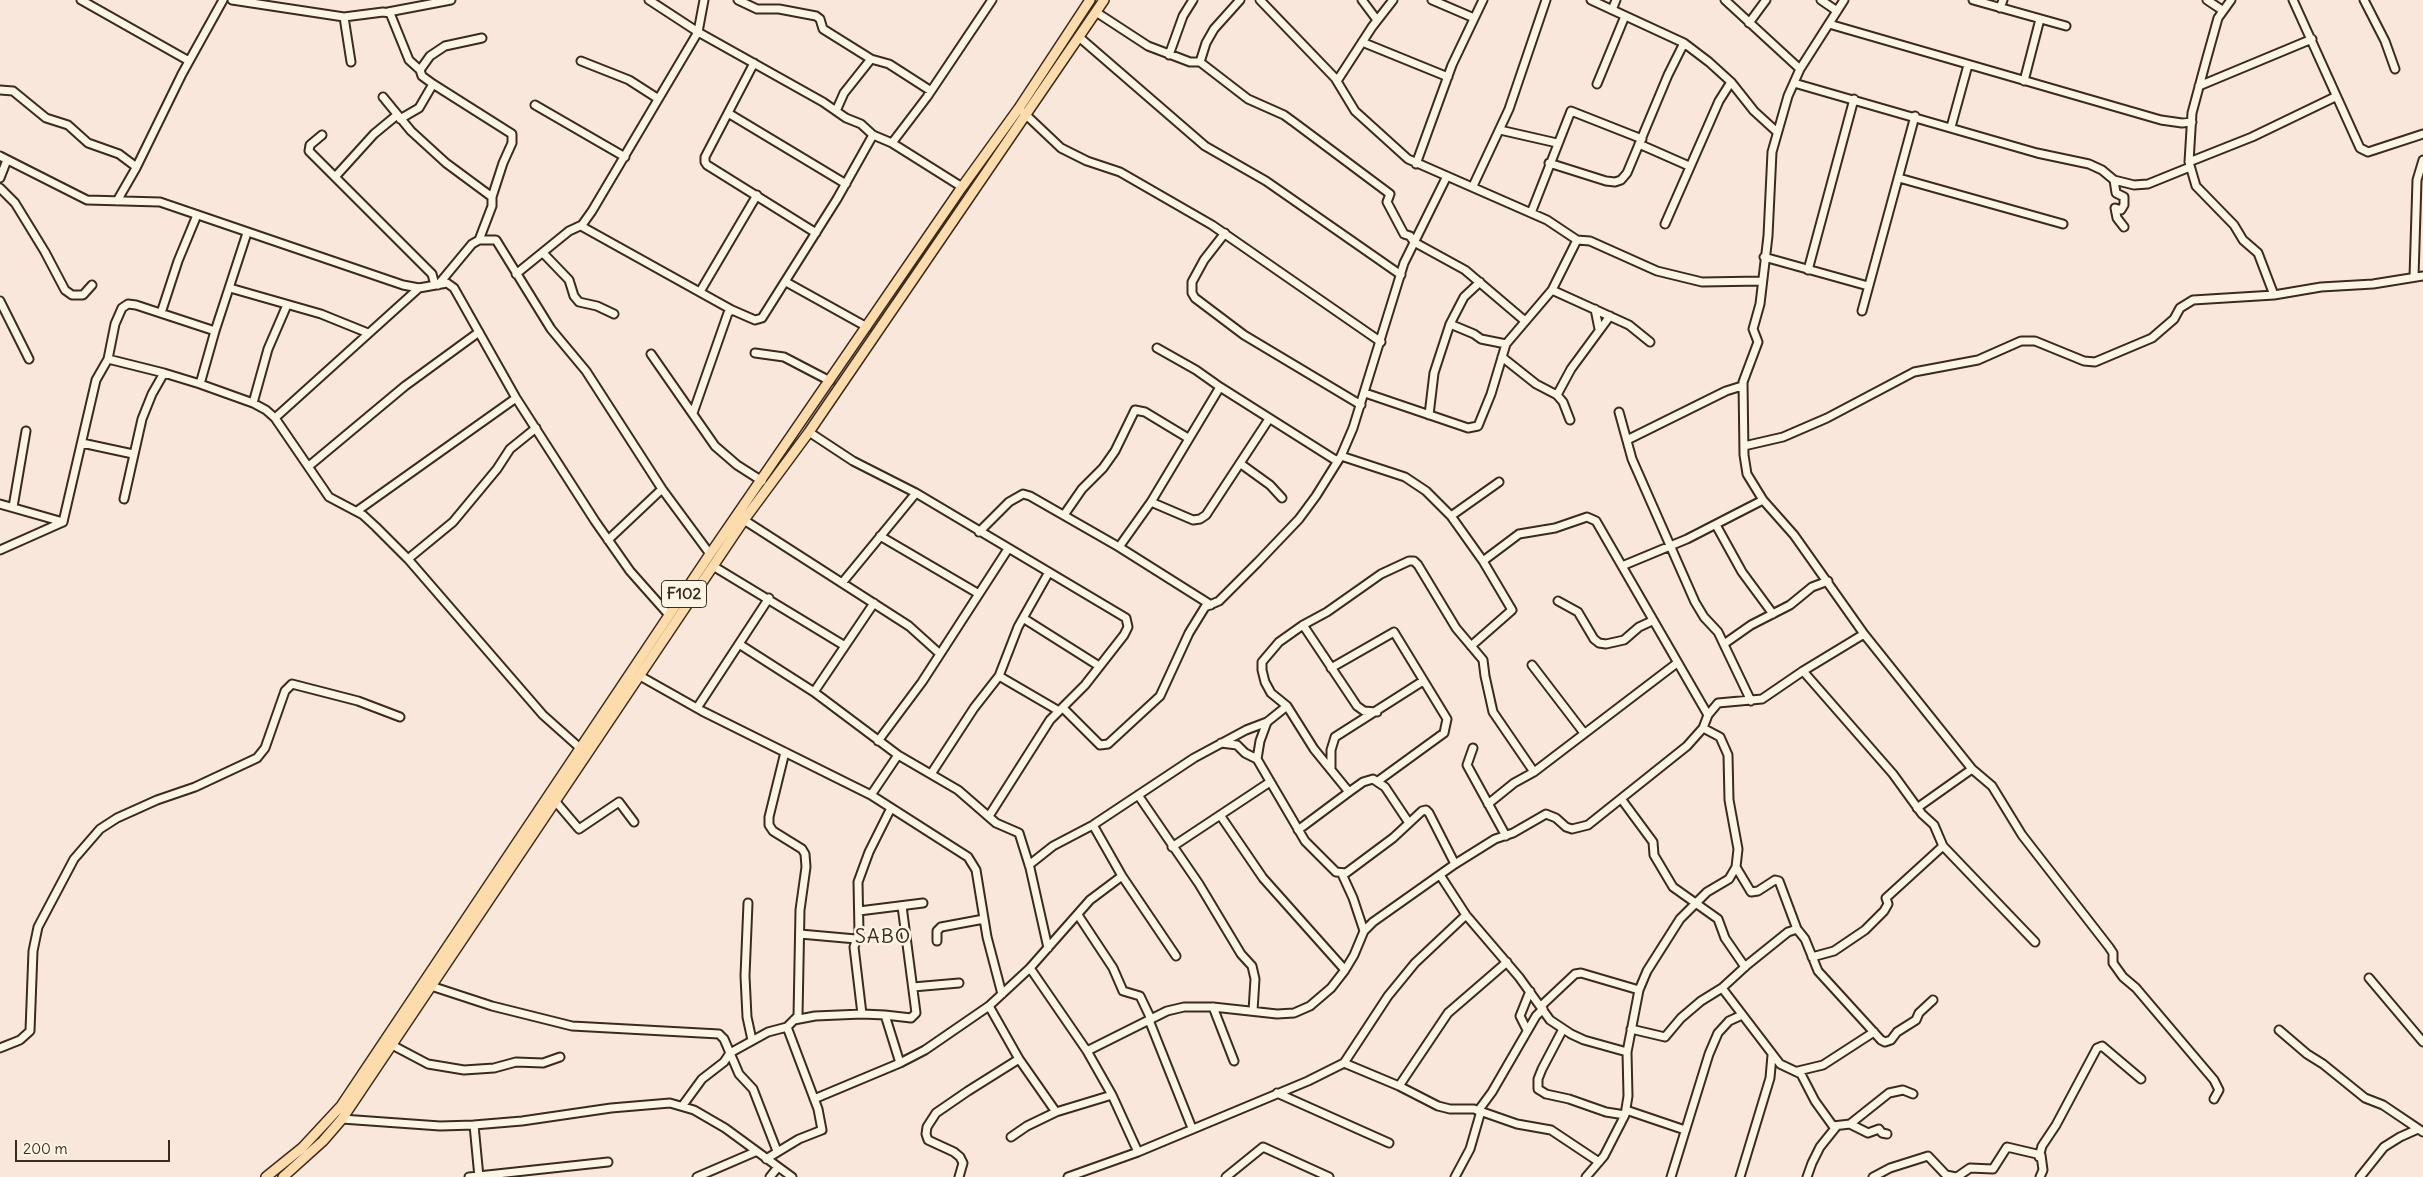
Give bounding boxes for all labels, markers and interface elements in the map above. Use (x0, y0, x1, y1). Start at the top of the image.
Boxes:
road number: F102 (662, 580, 706, 608)
district label: SABO (854, 925, 912, 949)
scale bar (18, 1130, 172, 1162)
text: 200 m (23, 1139, 68, 1158)

